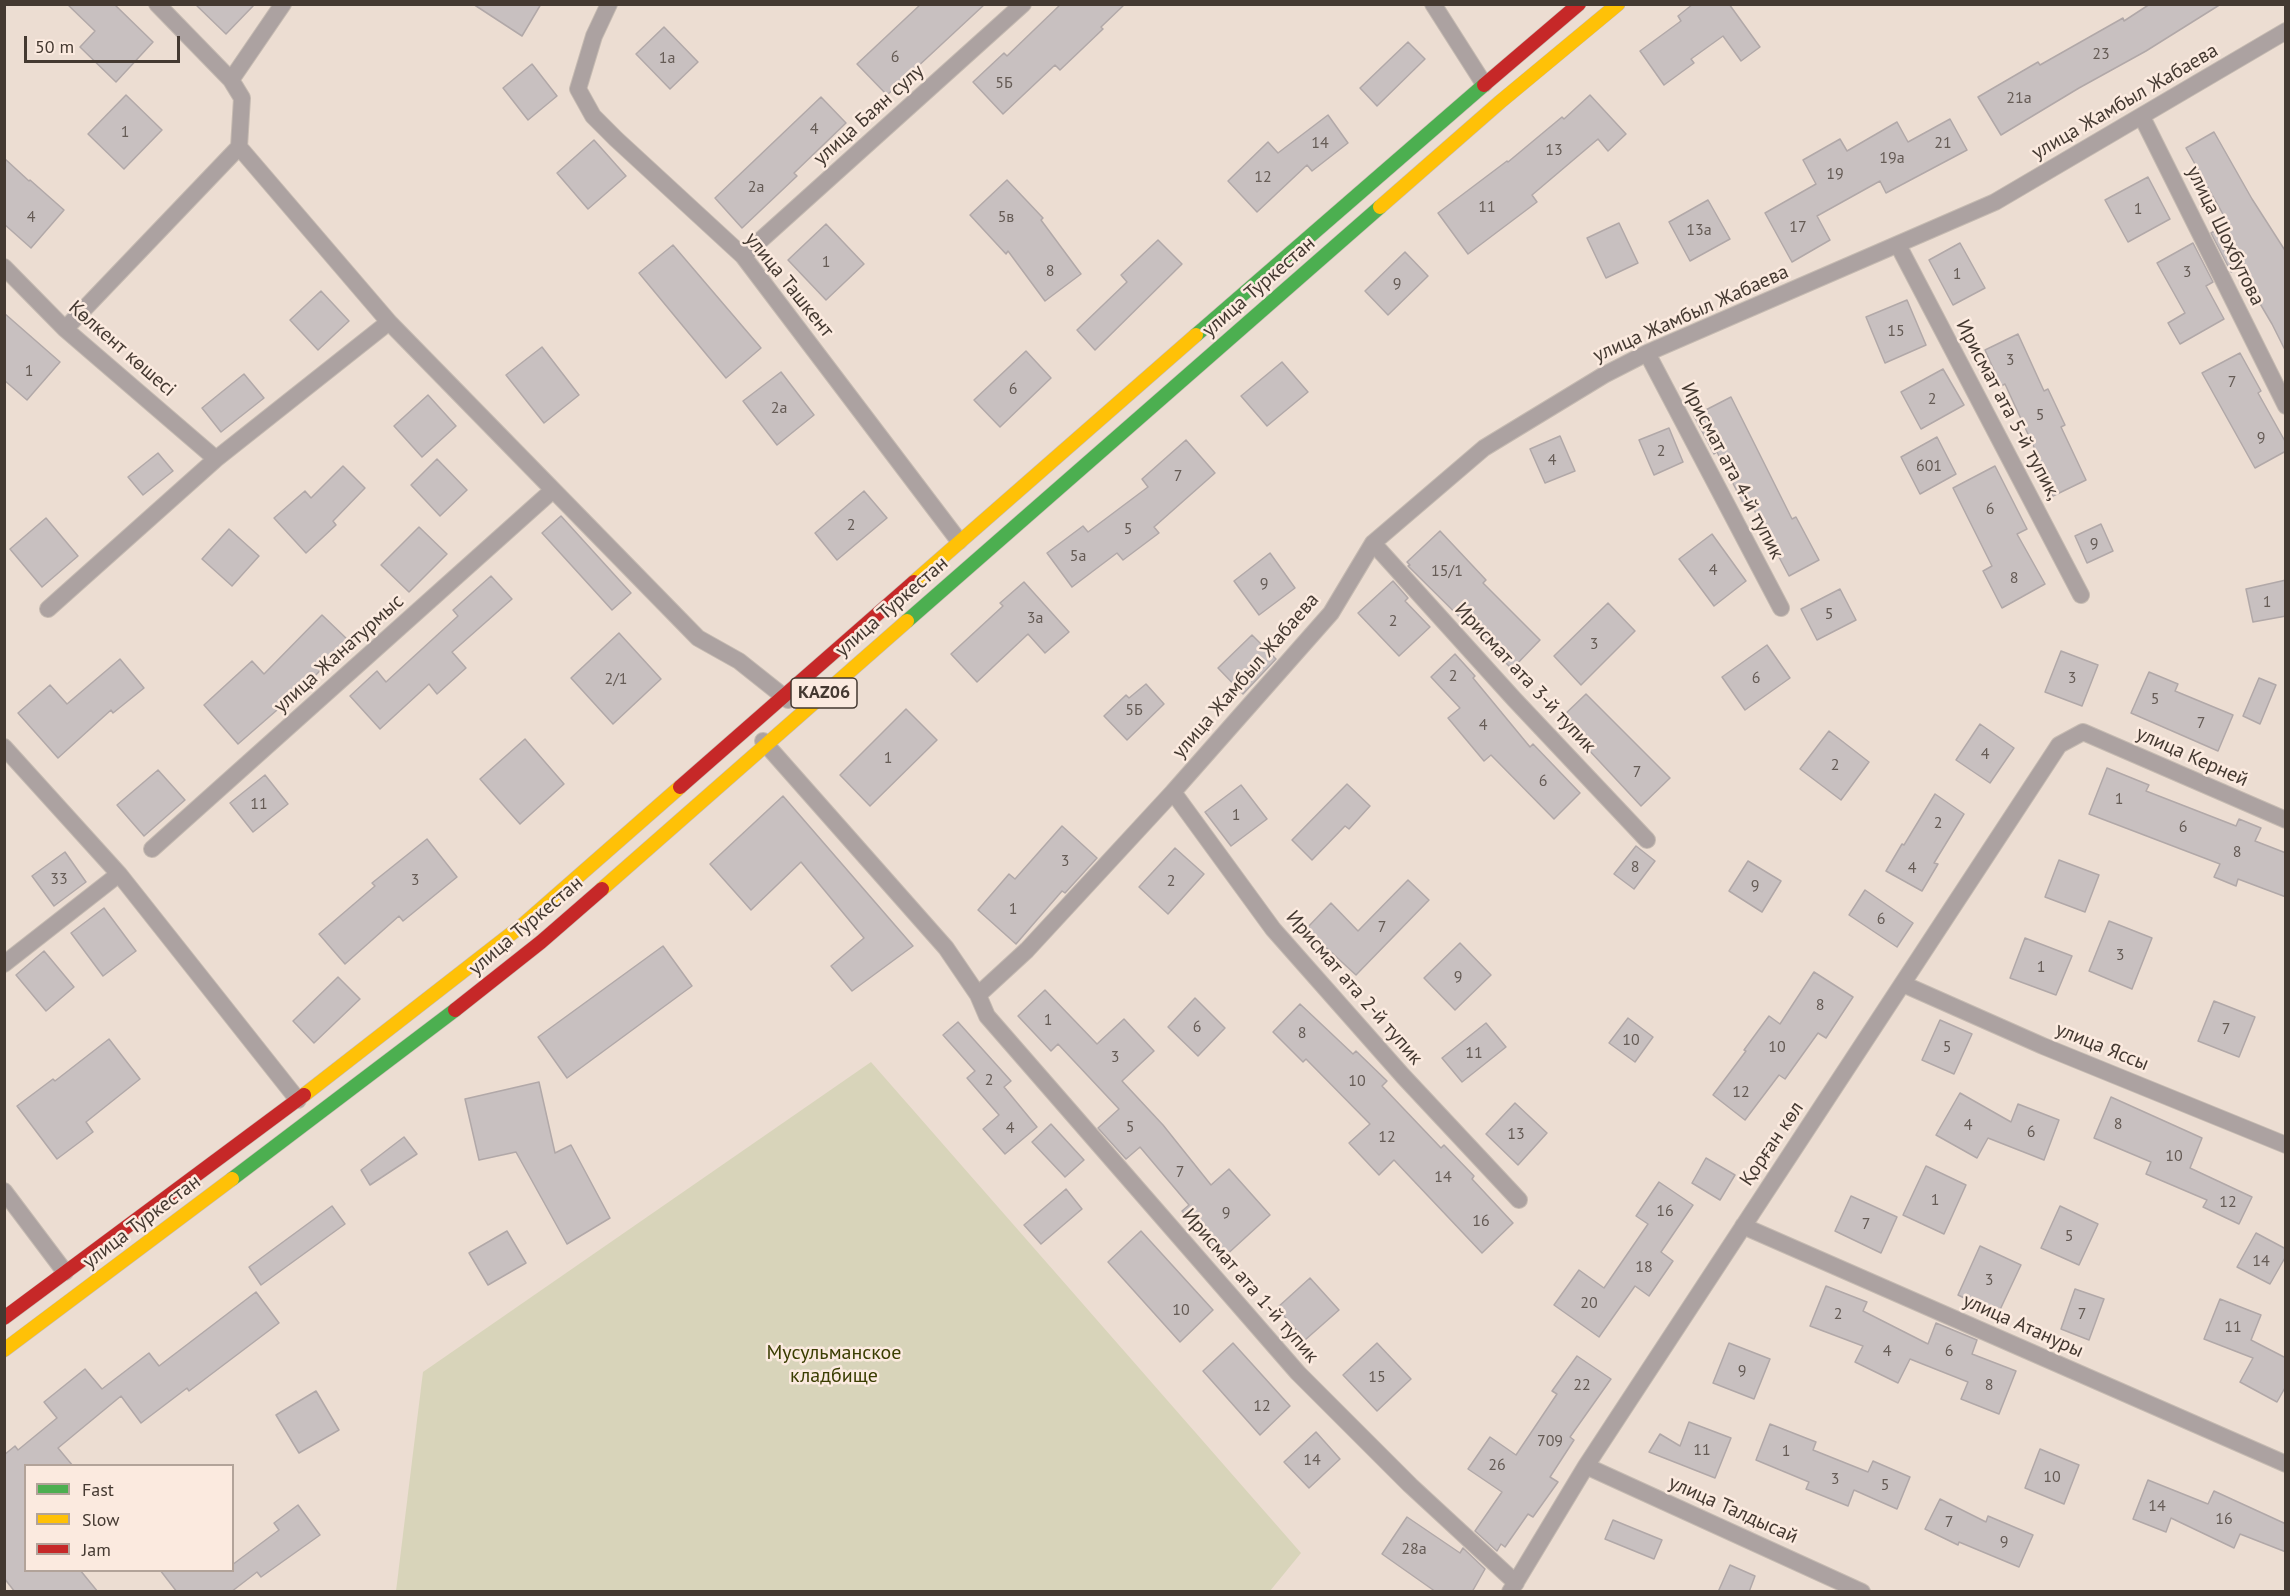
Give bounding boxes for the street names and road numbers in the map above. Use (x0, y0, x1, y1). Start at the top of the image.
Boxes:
street label: улица Жамбыл Жабаева (2028, 39, 2222, 165)
street label: улица Баян сулу (809, 59, 929, 171)
street label: улица Шохбутова (2181, 162, 2269, 310)
street label: улица Ташкент (739, 228, 839, 342)
street label: улица Туркестан (1198, 232, 1320, 342)
street label: улица Жамбыл Жабаева (1590, 260, 1792, 368)
street label: Көлкент көшесі (63, 296, 181, 402)
street label: Ирисмат ата 5-й тупик, (1950, 316, 2066, 504)
street label: Ирисмат ата 4-й тупик (1675, 379, 1789, 563)
street label: улица Туркестан (831, 552, 953, 662)
street label: улица Жамбыл Жабаева (1168, 588, 1324, 764)
street label: улица Жанатурмыс (269, 589, 409, 719)
street label: Ирисмат ата 3-й тупик (1449, 598, 1601, 758)
road number: KАZ06 (791, 678, 857, 708)
street label: улица Керней (2132, 722, 2252, 792)
street label: улица Туркестан (464, 871, 588, 981)
street label: Ирисмат ата 2-й тупик (1280, 906, 1428, 1070)
street label: улица Яссы (2052, 1017, 2152, 1077)
street label: Қорған көл (1735, 1097, 1809, 1191)
street label: улица Туркестан (78, 1170, 206, 1274)
street label: Ирисмат ата 1-й тупик (1176, 1204, 1324, 1368)
street label: улица Атануры (1959, 1289, 2087, 1363)
street label: улица Талдысай (1665, 1471, 1801, 1549)

